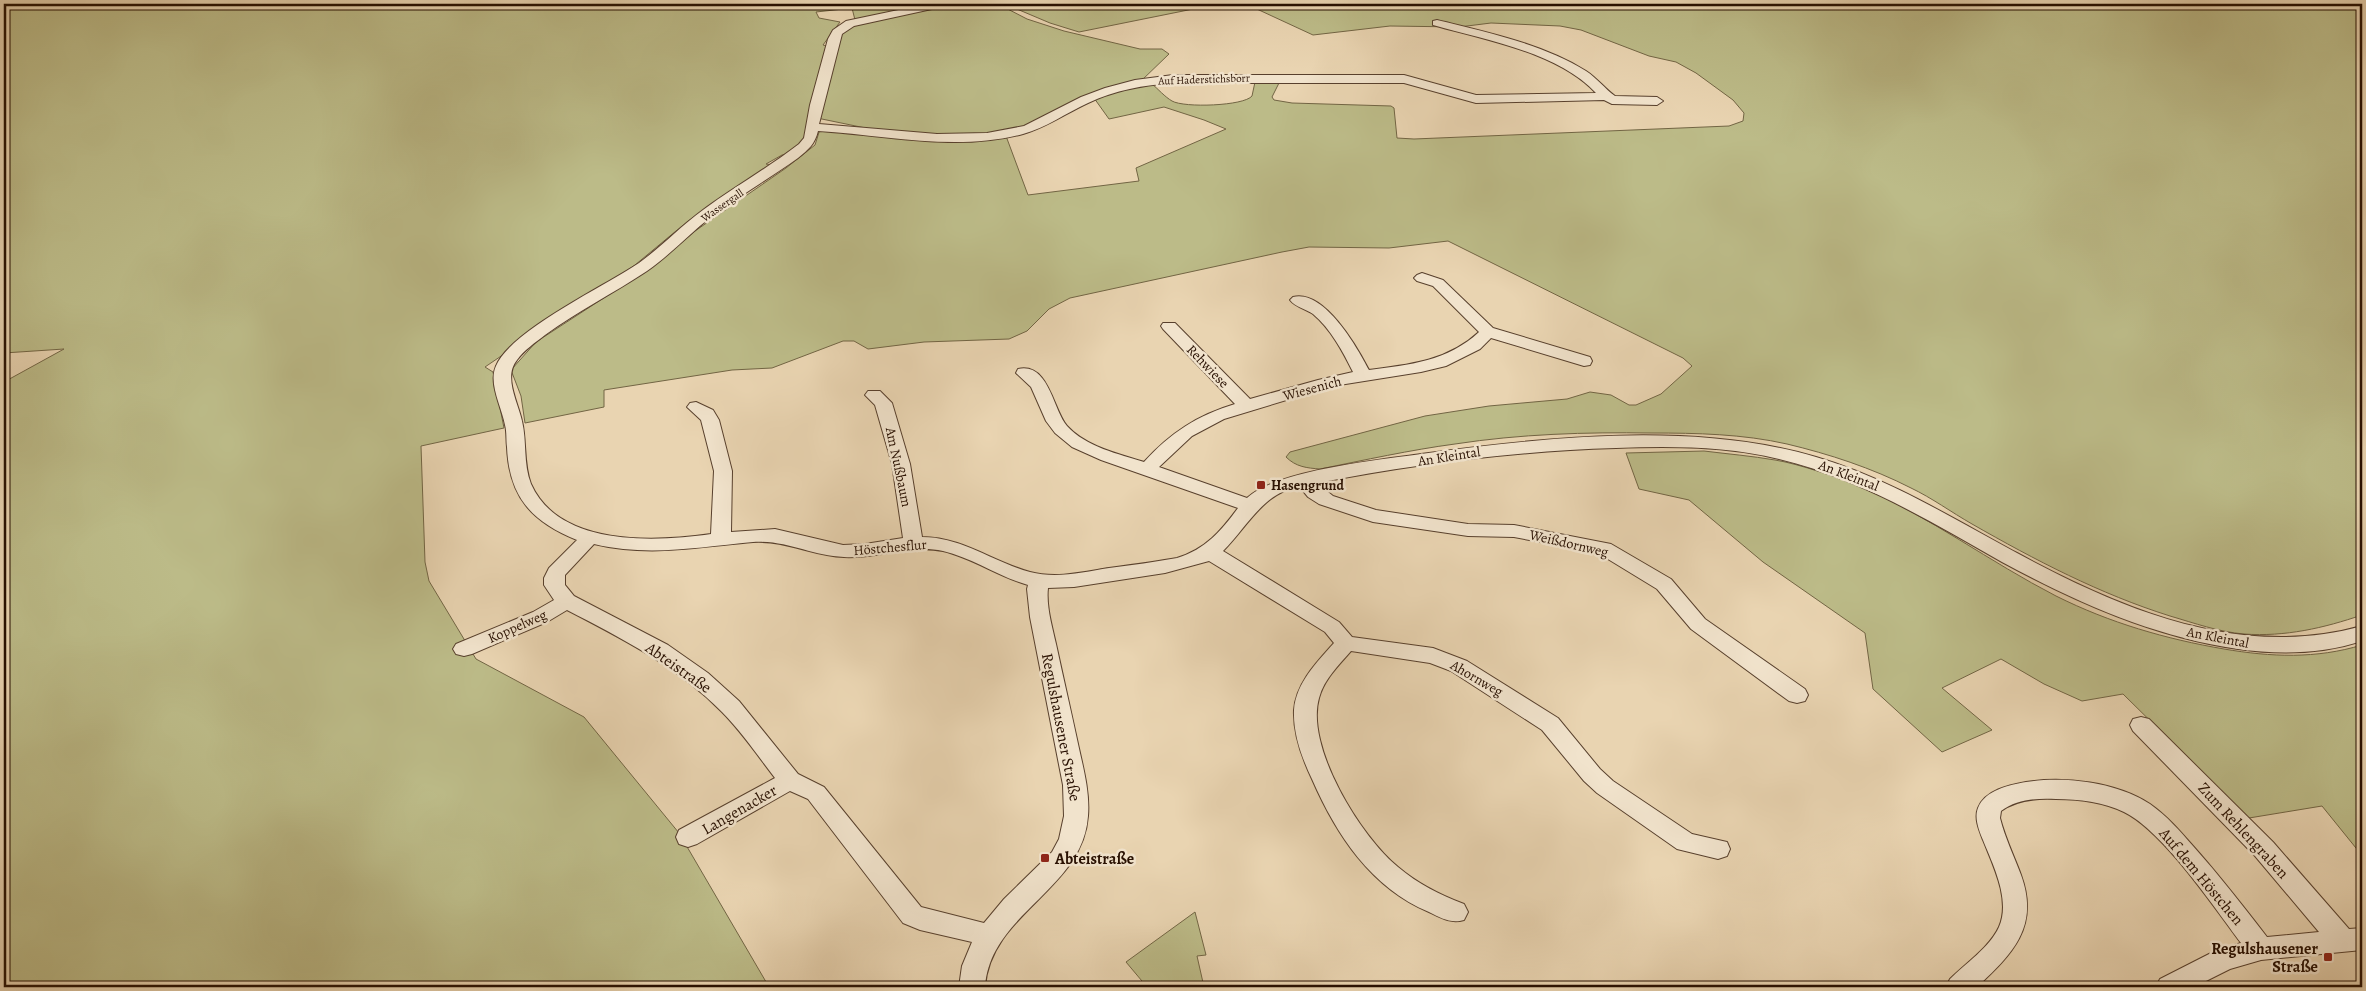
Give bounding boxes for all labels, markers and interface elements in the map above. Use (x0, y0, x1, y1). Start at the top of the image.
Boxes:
street label: Auf Haderstichsborr (1157, 70, 1250, 89)
street label: Wassergall (697, 185, 747, 226)
street label: Rehwiese (1182, 340, 1233, 392)
street label: Wiesenich (1280, 371, 1344, 406)
street label: Am Nußbaum (881, 424, 916, 509)
street label: An Kleintal (1415, 442, 1482, 471)
street label: An Kleintal (1815, 455, 1882, 496)
place label: Hasengrund (1271, 476, 1344, 495)
marker: Hasengrund (1255, 479, 1267, 491)
street label: Weißdornweg (1527, 525, 1610, 562)
street label: Höstchesflur (852, 535, 928, 560)
street label: Koppelweg (485, 605, 550, 648)
street label: An Kleintal (2184, 622, 2251, 653)
street label: Abteistraße (640, 636, 716, 699)
street label: Regulshausener Straße (1036, 651, 1086, 803)
street label: Ahornweg (1446, 655, 1507, 701)
street label: Zum Rehlengraben (2193, 778, 2294, 884)
street label: Langenacker (698, 779, 781, 840)
street label: Auf dem Höstchen (2153, 822, 2249, 930)
place label: Abteistraße (1054, 848, 1134, 870)
marker: Abteistraße (1039, 852, 1051, 864)
place label: Regulshausener Straße (2211, 938, 2318, 978)
marker: Regulshausener Straße (2322, 951, 2334, 963)

